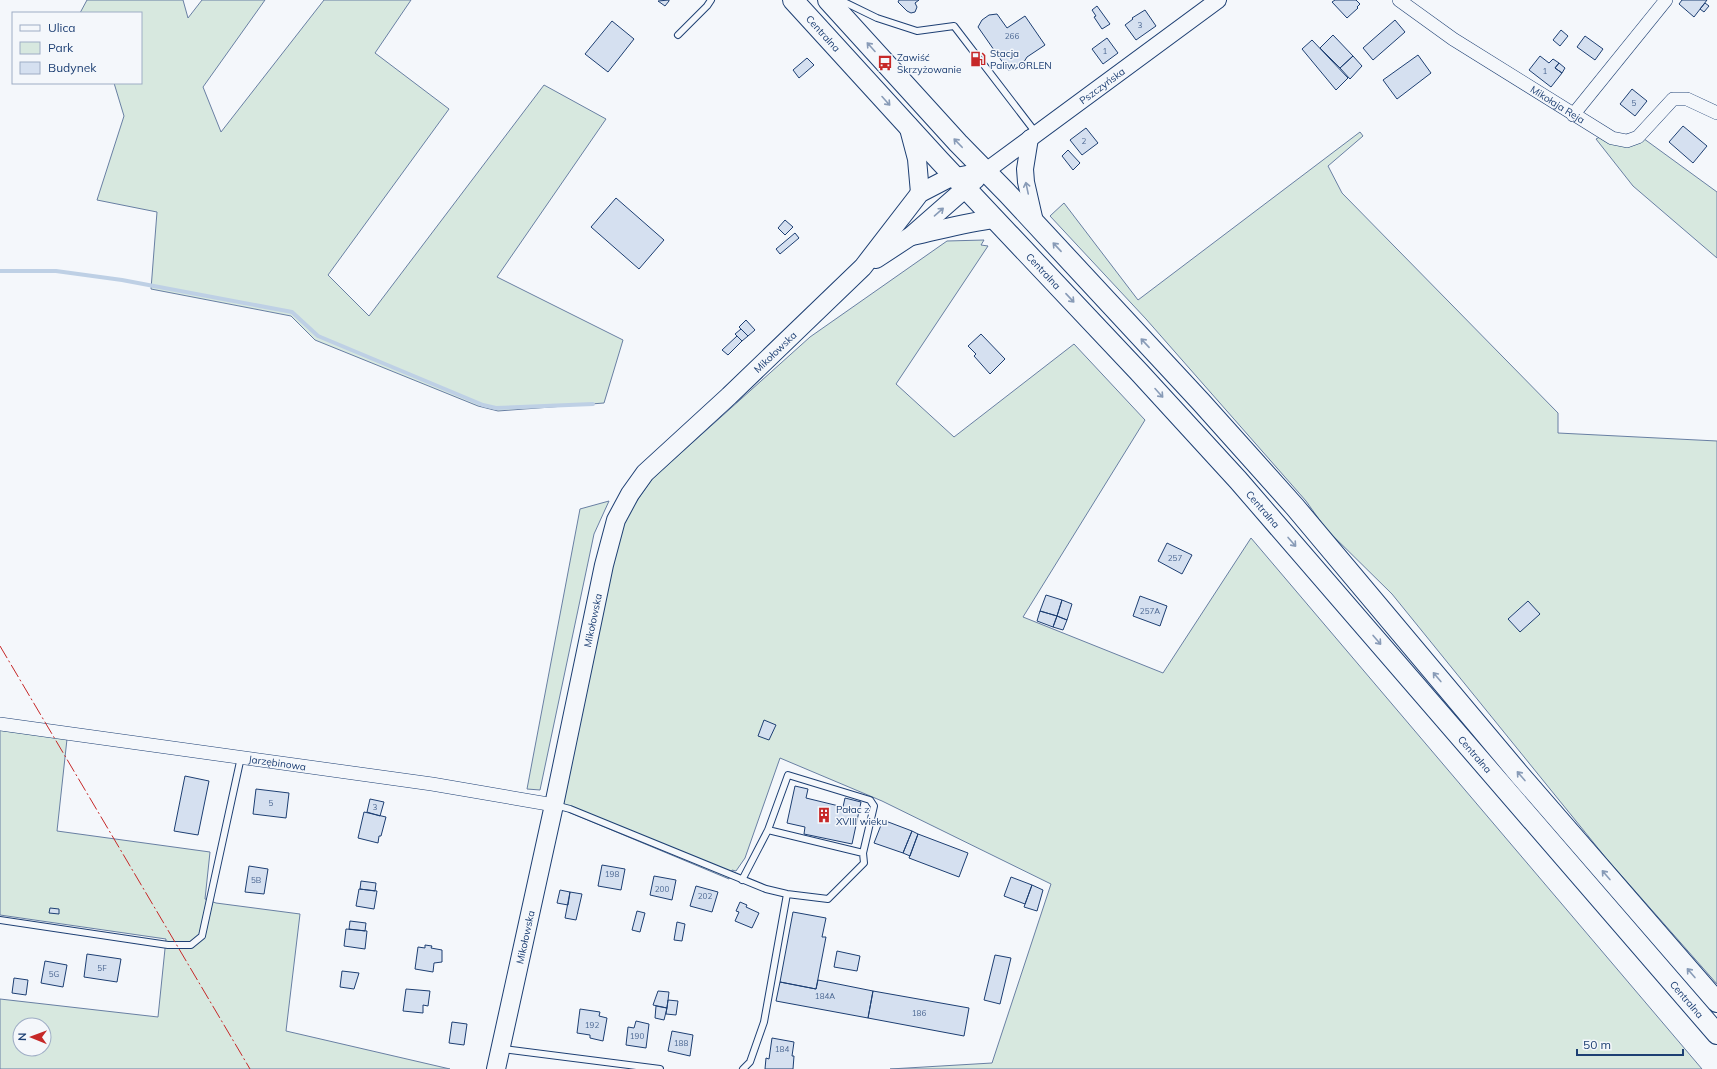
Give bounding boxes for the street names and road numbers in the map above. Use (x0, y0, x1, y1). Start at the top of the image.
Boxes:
street label: Centralna (803, 13, 843, 55)
street label: Pszczyńska (1077, 65, 1128, 107)
street label: Mikołaja Reja (1528, 83, 1587, 126)
street label: Centralna (1023, 250, 1063, 292)
street label: Mikołowska (751, 329, 799, 376)
street label: Centralna (1243, 488, 1282, 531)
street label: Mikołowska (581, 592, 605, 648)
street label: Centralna (1455, 733, 1494, 776)
street label: Jarzębinowa (248, 753, 307, 773)
street label: Mikołowska (513, 909, 538, 965)
street label: Centralna (1667, 978, 1706, 1021)

